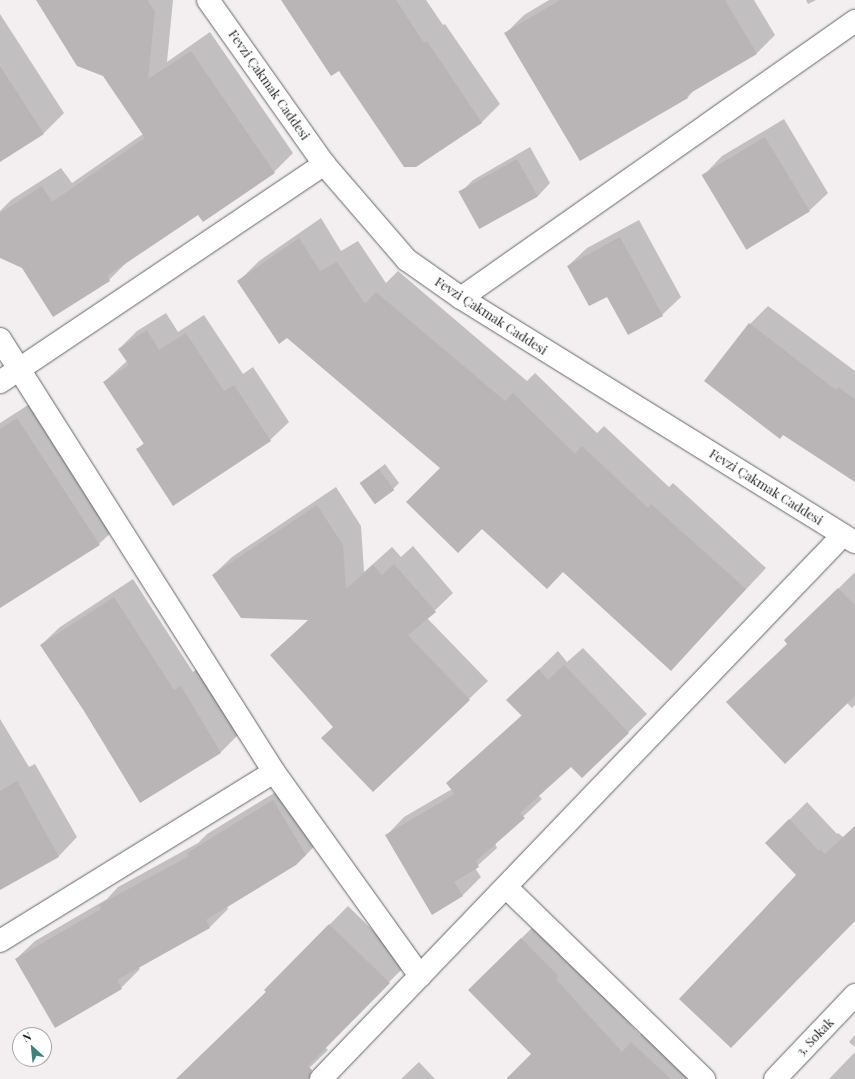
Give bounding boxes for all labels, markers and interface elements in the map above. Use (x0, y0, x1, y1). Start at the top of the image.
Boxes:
street label: Fevzi Çakmak Caddesi (225, 27, 313, 143)
street label: Fevzi Çakmak Caddesi (432, 274, 550, 358)
street label: Fevzi Çakmak Caddesi (706, 446, 826, 528)
street label: 3. Sokak (793, 1015, 837, 1059)
north arrow (12, 1027, 52, 1067)
text: N (20, 1028, 34, 1045)

